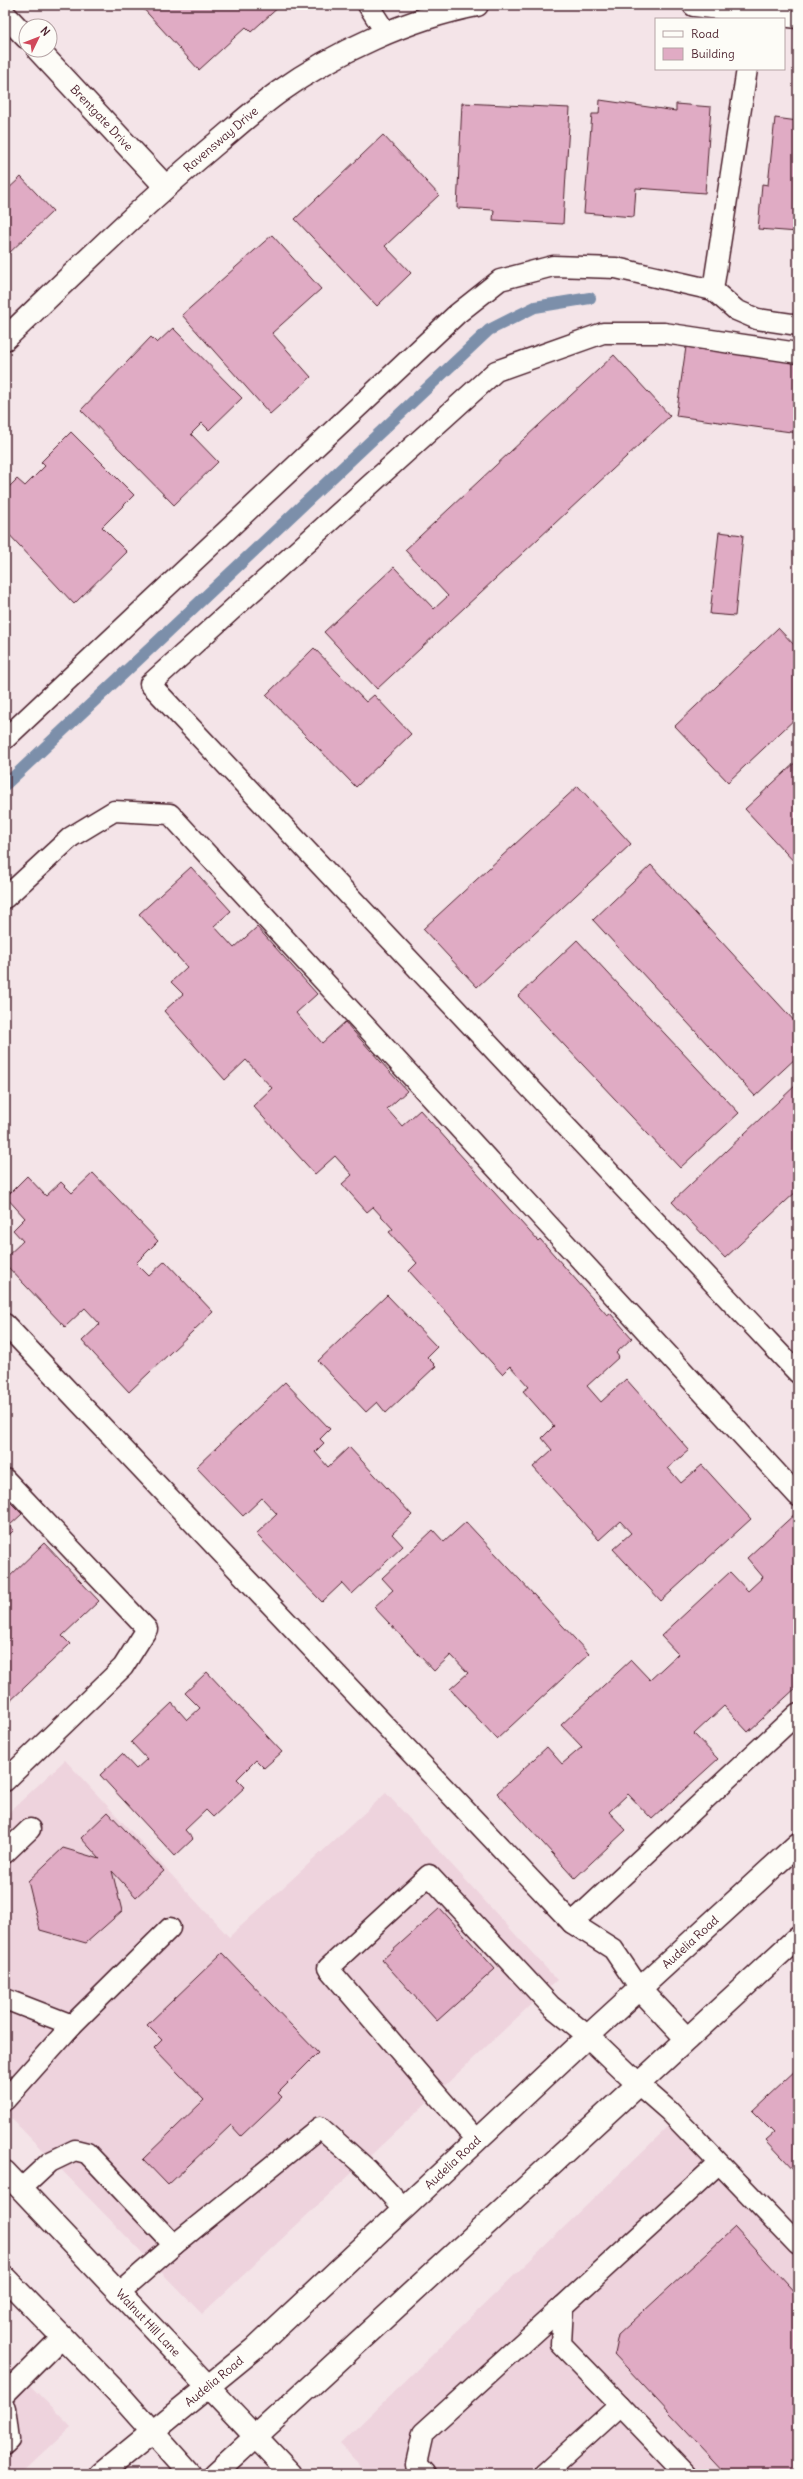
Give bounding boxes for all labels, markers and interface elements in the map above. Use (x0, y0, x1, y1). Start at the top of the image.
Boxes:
north arrow (18, 18, 58, 58)
legend (655, 18, 785, 70)
text: N (38, 24, 53, 39)
text: Road (691, 26, 719, 41)
text: Building (691, 46, 735, 61)
street label: Brentgate Drive (67, 81, 136, 154)
street label: Ravensway Drive (180, 103, 261, 175)
street label: Audelia Road (659, 1912, 721, 1972)
street label: Audelia Road (421, 2132, 484, 2192)
street label: Walnut Hill Lane (113, 2286, 184, 2360)
street label: Audelia Road (181, 2353, 246, 2410)

